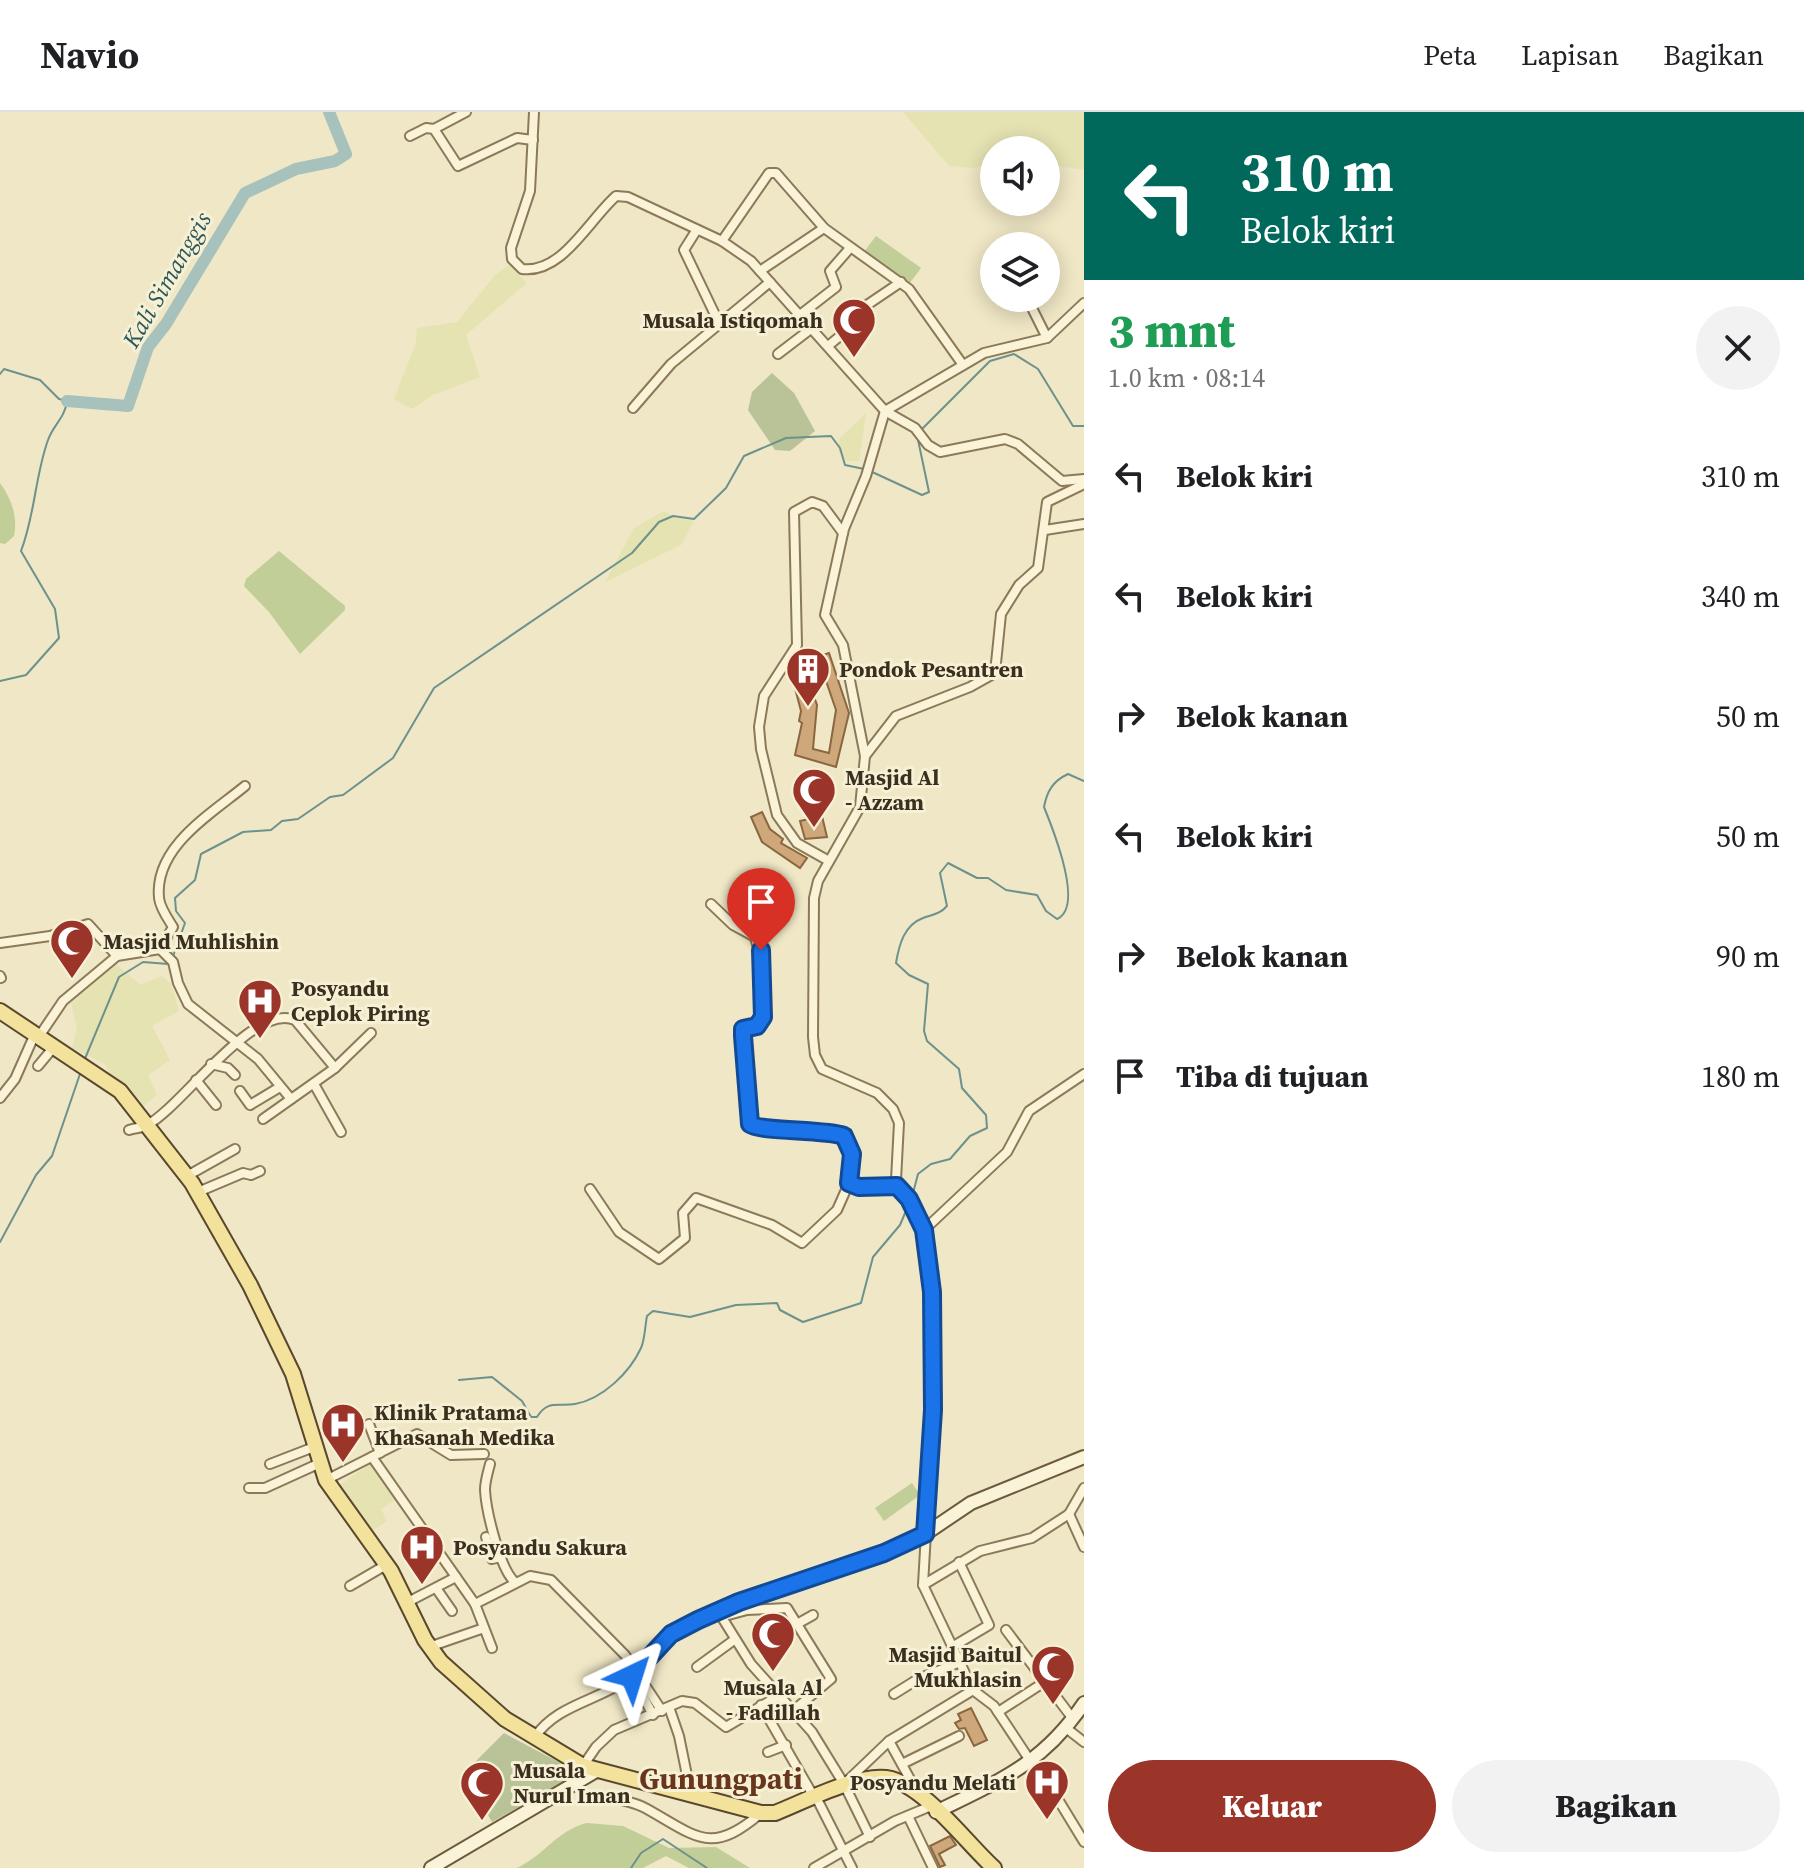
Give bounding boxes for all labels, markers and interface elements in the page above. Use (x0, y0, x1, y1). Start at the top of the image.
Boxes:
text: Navio (40, 29, 139, 81)
text: Peta (1423, 36, 1477, 74)
text: Lapisan (1521, 36, 1619, 74)
text: Bagikan (1663, 36, 1764, 74)
text: 310 m (1240, 133, 1394, 210)
map controls (980, 136, 1060, 312)
button: sound (980, 136, 1060, 216)
icon: left (1108, 144, 1212, 248)
water label: Kali Simanggis (114, 206, 219, 355)
text: Belok kiri (1240, 206, 1395, 255)
button: layers (980, 232, 1060, 312)
mosque icon: Musala Istiqomah (830, 296, 878, 359)
text: 3 mnt (1108, 297, 1235, 363)
place label: Musala Istiqomah (643, 305, 823, 335)
button: close (1696, 306, 1780, 390)
text: 1.0 km · 08:14 (1108, 360, 1265, 396)
icon: left (1108, 454, 1152, 498)
text: Belok kiri (1176, 456, 1313, 497)
text: 310 m (1701, 456, 1780, 497)
icon: left (1108, 574, 1152, 618)
text: Belok kiri (1176, 576, 1313, 617)
text: 340 m (1701, 576, 1780, 617)
building icon: Pondok Pesantren (784, 645, 832, 708)
place label: Pondok Pesantren (839, 654, 1024, 684)
icon: right (1108, 694, 1152, 738)
text: Belok kanan (1176, 696, 1348, 737)
text: 50 m (1716, 696, 1780, 737)
place label: Masjid Al - Azzam (845, 762, 939, 817)
mosque icon: Masjid Al - Azzam (790, 766, 838, 829)
icon: left (1108, 814, 1152, 858)
text: Belok kiri (1176, 816, 1313, 857)
text: 50 m (1716, 816, 1780, 857)
pin (727, 868, 795, 950)
icon: arrive (739, 880, 783, 924)
mosque icon: Masjid Muhlishin (48, 917, 96, 980)
place label: Masjid Muhlishin (103, 926, 280, 956)
icon: right (1108, 934, 1152, 978)
text: Belok kanan (1176, 936, 1348, 977)
text: 90 m (1716, 936, 1780, 977)
place label: Posyandu Ceplok Piring (291, 973, 430, 1028)
hospital icon: Posyandu Ceplok Piring (236, 977, 284, 1040)
icon: arrive (1108, 1054, 1152, 1098)
text: Tiba di tujuan (1176, 1056, 1369, 1097)
text: 180 m (1701, 1056, 1780, 1097)
place label: Klinik Pratama Khasanah Medika (374, 1397, 555, 1452)
hospital icon: Klinik Pratama Khasanah Medika (319, 1401, 367, 1464)
hospital icon: Posyandu Sakura (398, 1523, 446, 1586)
place label: Posyandu Sakura (453, 1532, 627, 1562)
mosque icon: Musala Al - Fadillah (749, 1610, 797, 1673)
position arrow (590, 1634, 674, 1718)
place label: Masjid Baitul Mukhlasin (888, 1639, 1022, 1694)
mosque icon: Masjid Baitul Mukhlasin (1029, 1643, 1077, 1706)
place label: Musala Al - Fadillah (723, 1672, 823, 1727)
place label: Musala Nurul Iman (513, 1755, 631, 1810)
district label: Gunungpati (639, 1758, 803, 1799)
hospital icon: Posyandu Melati (1023, 1758, 1071, 1821)
mosque icon: Musala Nurul Iman (458, 1759, 506, 1822)
button: Keluar (1108, 1760, 1436, 1852)
button: Bagikan (1452, 1760, 1780, 1852)
place label: Posyandu Melati (850, 1767, 1016, 1797)

